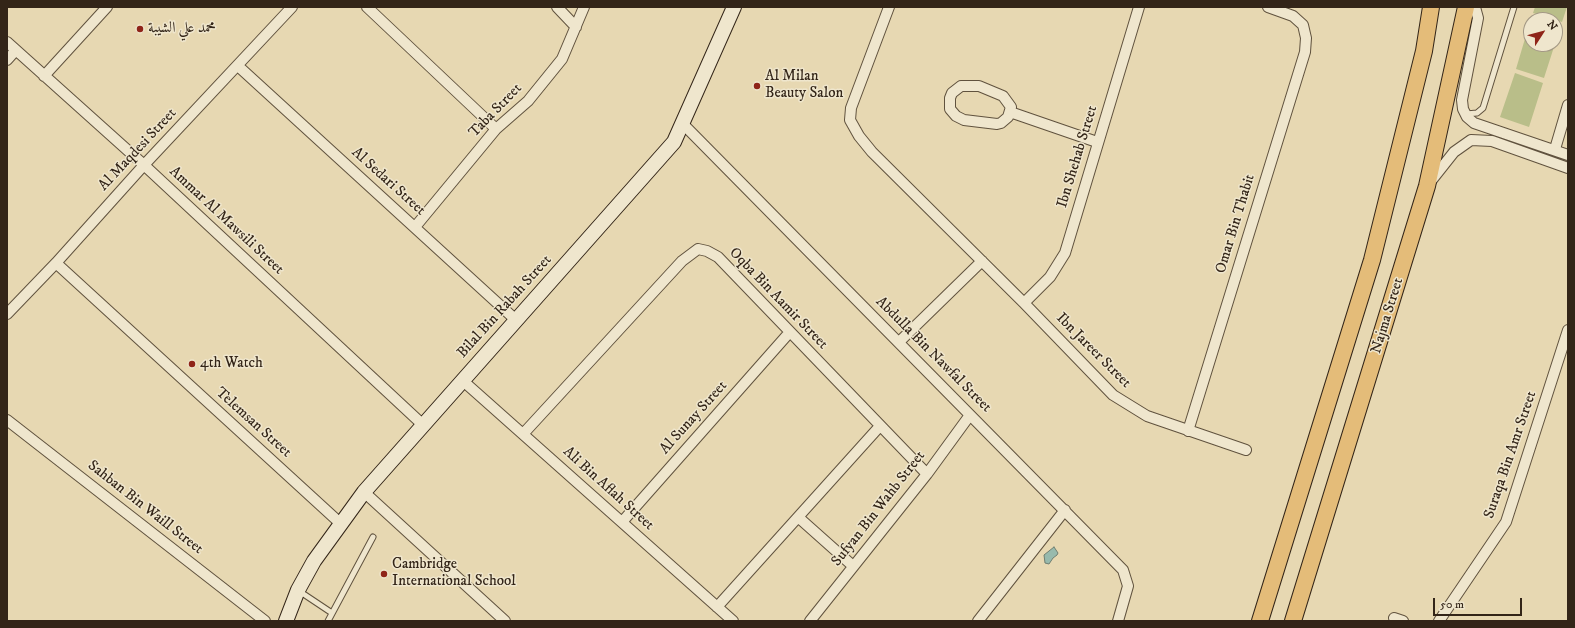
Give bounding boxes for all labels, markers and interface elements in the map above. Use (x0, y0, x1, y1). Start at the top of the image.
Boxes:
north arrow (1523, 12, 1563, 52)
text: N (1544, 18, 1560, 33)
place label: محمد علي الشيبة (148, 20, 216, 38)
marker: محمد علي الشيبة (135, 24, 145, 34)
place label: Al Milan Beauty Salon (765, 68, 843, 103)
street label: Taba Street (466, 80, 526, 142)
marker: Al Milan Beauty Salon (752, 81, 762, 91)
street label: Ibn Shehab Street (1054, 104, 1102, 210)
street label: Al Maqdesi Street (95, 105, 181, 195)
street label: Al Sedari Street (347, 144, 429, 220)
street label: Ammar Al Mawsili Street (165, 163, 287, 279)
street label: Omar Bin Thabit (1212, 172, 1260, 276)
street label: Oqba Bin Aamir Street (725, 244, 831, 354)
street label: Bilal Bin Rabah Street (454, 252, 556, 362)
street label: Najma Street (1368, 276, 1408, 356)
street label: Abdulla Bin Nawfal Street (871, 293, 995, 417)
street label: Ibn Jareer Street (1052, 310, 1134, 392)
place label: 4th Watch (200, 355, 263, 373)
marker: 4th Watch (187, 359, 197, 369)
street label: Al Sunay Street (656, 378, 732, 458)
street label: Telemsan Street (211, 384, 295, 462)
street label: Suraqa Bin Amr Street (1481, 389, 1541, 521)
street label: Ali Bin Aflah Street (559, 443, 657, 535)
street label: Sufyan Bin Wahb Street (828, 448, 930, 570)
street label: Sahban Bin Waill Street (84, 457, 206, 559)
place label: Cambridge International School (392, 556, 516, 591)
marker: Cambridge International School (379, 569, 389, 579)
scale bar (1435, 590, 1524, 616)
text: 50 m (1440, 597, 1464, 612)

